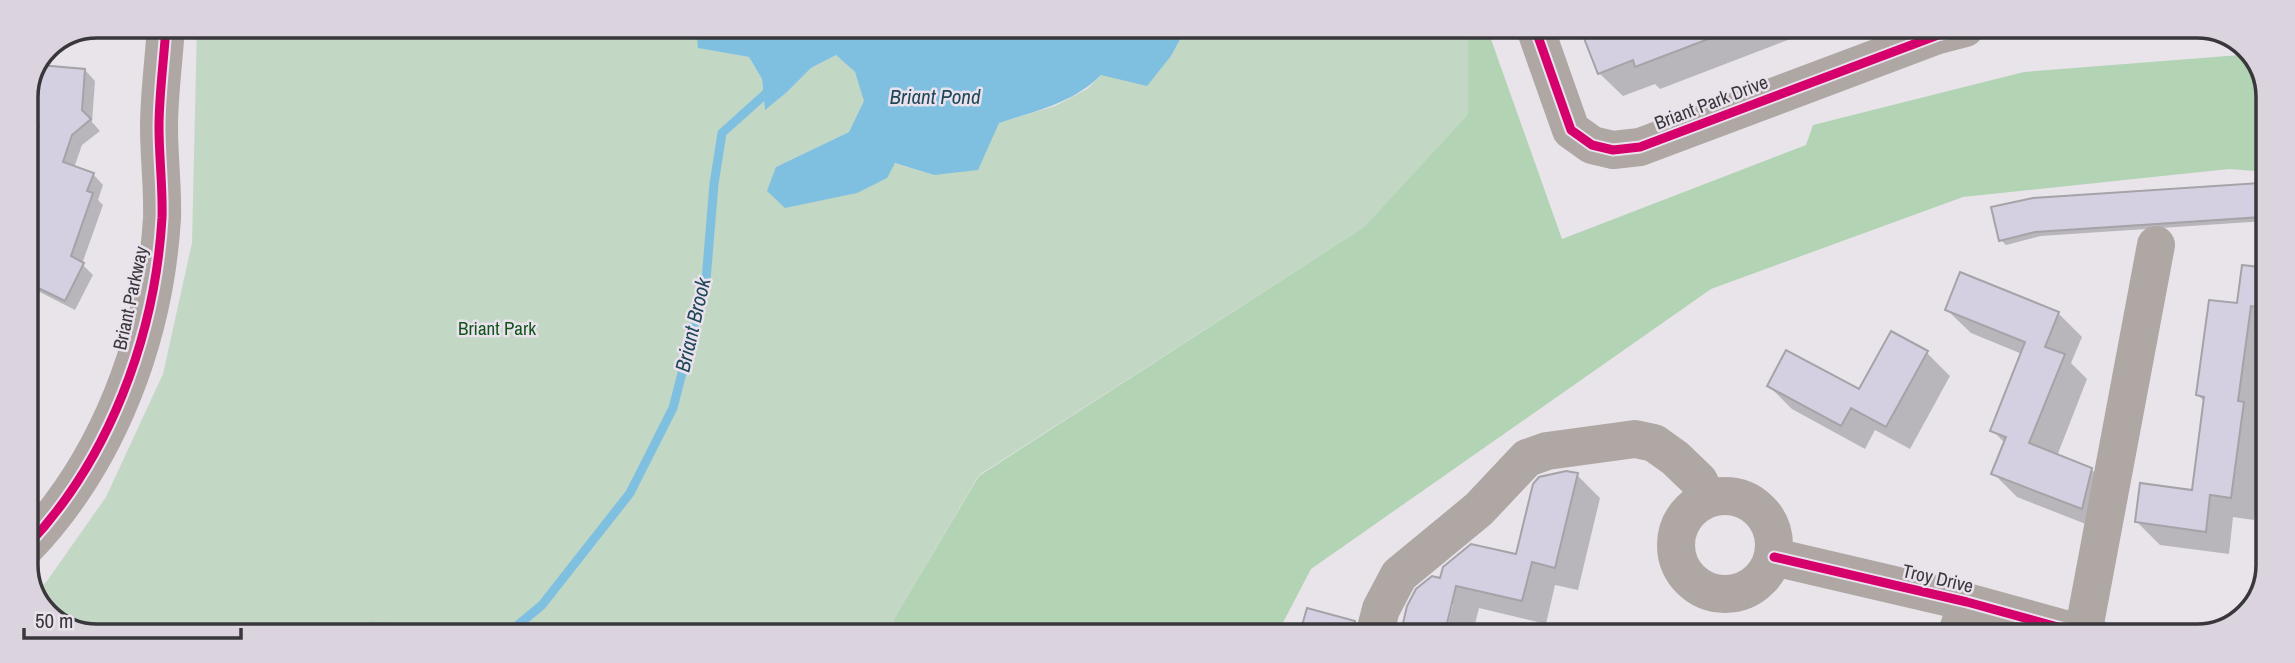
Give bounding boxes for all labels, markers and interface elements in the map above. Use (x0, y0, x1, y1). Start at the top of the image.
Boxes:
street label: Briant Park Drive (1651, 68, 1771, 136)
water label: Briant Pond (890, 82, 981, 111)
street label: Briant Parkway (106, 243, 154, 352)
water label: Briant Brook (668, 274, 718, 375)
park label: Briant Park (458, 315, 536, 341)
street label: Troy Drive (1900, 557, 1976, 599)
scale bar (24, 596, 242, 640)
text: 50 m (35, 606, 73, 635)

